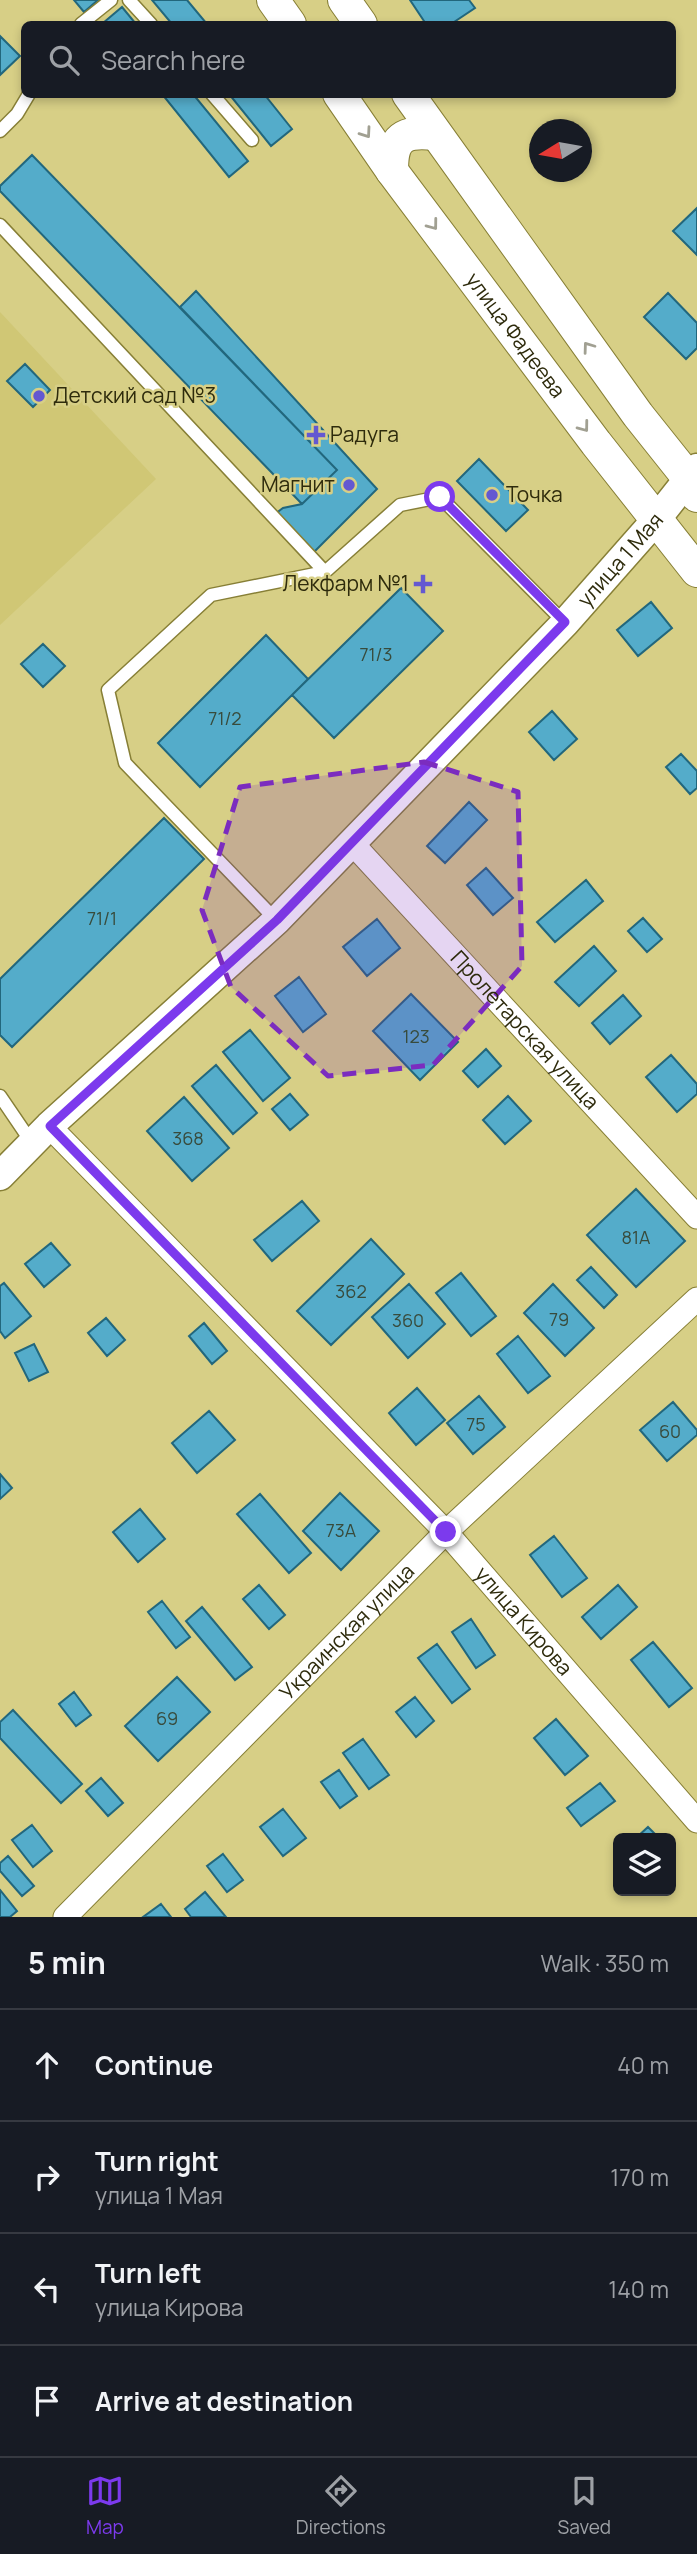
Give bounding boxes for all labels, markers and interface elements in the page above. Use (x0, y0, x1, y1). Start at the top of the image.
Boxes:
search box (21, 21, 676, 98)
icon: search (45, 41, 83, 79)
text: Search here (101, 42, 246, 78)
north arrow (529, 119, 592, 182)
one-way arrow (358, 125, 370, 138)
one-way arrow (425, 218, 437, 230)
street label: улица Фадеева (460, 266, 572, 403)
one-way arrow (584, 342, 597, 354)
place label: Детский сад №3 (53, 381, 216, 409)
marker: Детский сад №3 (31, 388, 47, 404)
one-way arrow (576, 419, 588, 432)
place label: Радуга (330, 420, 399, 448)
marker: Радуга (308, 427, 324, 443)
place label: Магнит (261, 470, 335, 498)
marker: Магнит (341, 477, 357, 493)
place label: Точка (506, 480, 563, 508)
route start (424, 481, 455, 512)
marker: Точка (484, 487, 500, 503)
street label: улица 1 Мая (571, 507, 669, 612)
place label: Лекфарм №1 (282, 569, 409, 597)
marker: Лекфарм №1 (415, 576, 431, 592)
house number: 71/3 (360, 642, 393, 666)
house number: 71/2 (208, 706, 242, 730)
house number: 71/1 (87, 906, 117, 930)
street label: Пролетарская улица (445, 944, 606, 1115)
house number: 123 (402, 1024, 430, 1048)
house number: 368 (172, 1126, 204, 1150)
house number: 81А (622, 1225, 651, 1249)
house number: 362 (335, 1279, 367, 1303)
house number: 79 (549, 1307, 569, 1331)
house number: 360 (392, 1308, 424, 1332)
house number: 75 (466, 1412, 486, 1436)
house number: 60 (659, 1419, 681, 1443)
route end (430, 1516, 461, 1547)
house number: 73А (326, 1518, 357, 1542)
street label: Украинская улица (273, 1557, 420, 1705)
street label: улица Кирова (469, 1560, 579, 1681)
house number: 69 (156, 1706, 178, 1730)
map controls (613, 1833, 676, 1896)
button: layers (613, 1833, 676, 1896)
text: 5 min (28, 1942, 106, 1983)
text: Walk · 350 m (540, 1947, 669, 1979)
icon: ahead (28, 2046, 66, 2084)
text: Continue (95, 2047, 213, 2083)
text: 40 m (617, 2049, 669, 2081)
text: Turn right (95, 2143, 219, 2179)
icon: right (28, 2158, 66, 2196)
text: 170 m (610, 2161, 669, 2193)
text: улица 1 Мая (95, 2179, 223, 2211)
text: Turn left (95, 2255, 202, 2291)
icon: left (28, 2270, 66, 2308)
text: 140 m (608, 2273, 669, 2305)
text: улица Кирова (95, 2291, 244, 2323)
icon: arrive (28, 2382, 66, 2420)
text: Arrive at destination (95, 2383, 353, 2419)
tab: Map (86, 2472, 124, 2540)
tab: Directions (296, 2472, 386, 2540)
tab: Saved (558, 2472, 611, 2540)

